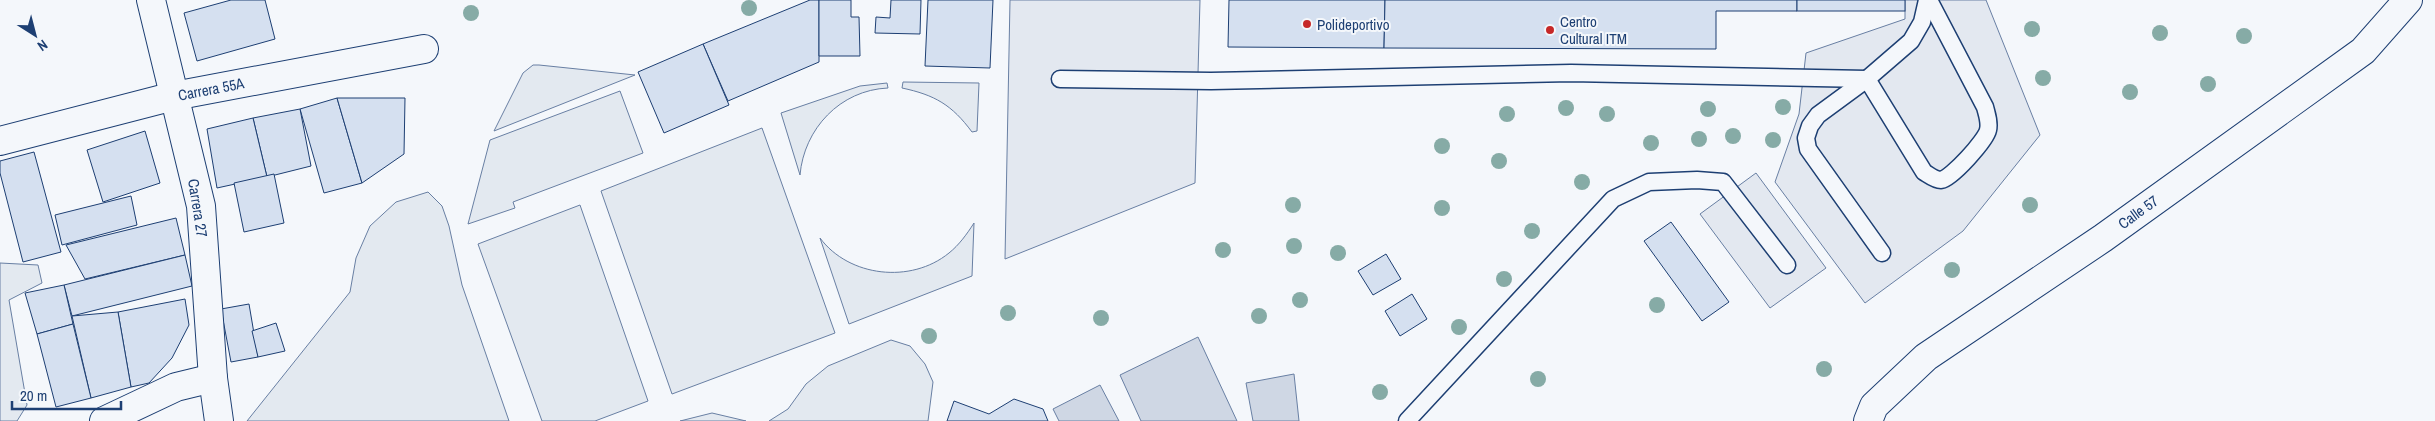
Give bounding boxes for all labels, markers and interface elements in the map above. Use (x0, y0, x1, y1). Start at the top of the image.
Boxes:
north arrow (10, 10, 60, 60)
place label: Centro Cultural ITM (1560, 11, 1627, 49)
place label: Polideportivo (1317, 14, 1390, 35)
marker: Polideportivo (1301, 18, 1313, 30)
marker: Centro Cultural ITM (1544, 24, 1556, 36)
text: N (34, 36, 51, 55)
street label: Carrera 55A (176, 72, 247, 106)
street label: Carrera 27 (183, 177, 213, 239)
street label: Calle 57 (2114, 190, 2163, 234)
scale bar (12, 378, 121, 410)
text: 20 m (20, 385, 47, 406)

